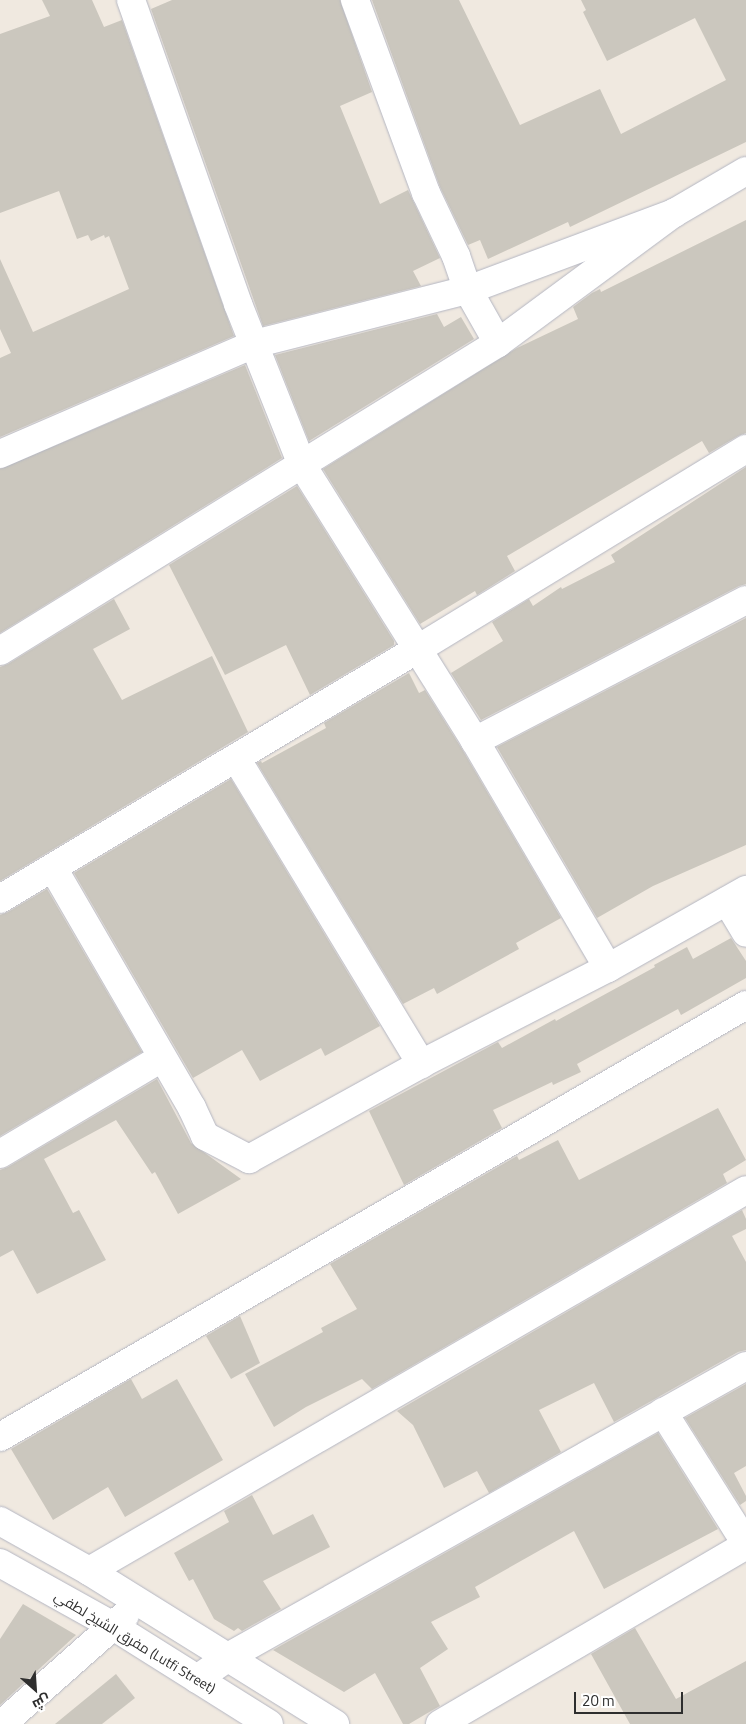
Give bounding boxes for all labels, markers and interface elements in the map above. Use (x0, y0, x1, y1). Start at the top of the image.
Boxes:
street label: مفرق الشيخ لطفي (Lutfi Street) (51, 1587, 219, 1697)
north arrow (10, 1664, 60, 1714)
scale bar (576, 1682, 685, 1714)
text: 20 m (582, 1689, 615, 1712)
text: ش (29, 1690, 54, 1716)

